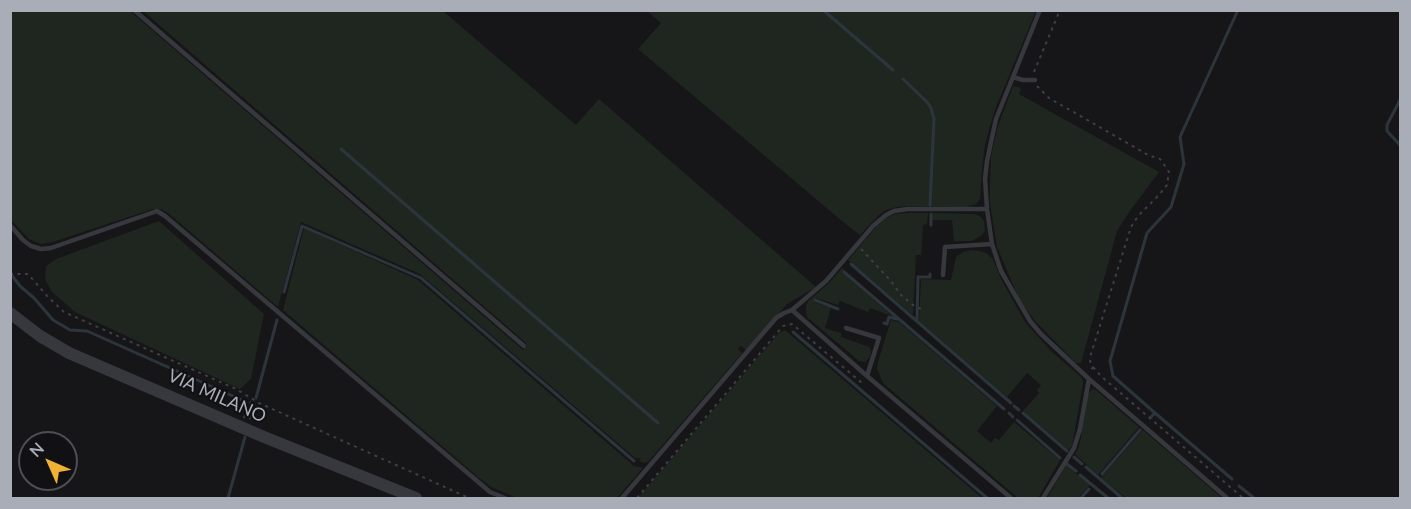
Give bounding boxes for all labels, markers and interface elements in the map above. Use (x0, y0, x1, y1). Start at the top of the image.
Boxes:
street label: VIA MILANO (164, 365, 270, 427)
north arrow (18, 431, 78, 491)
text: N (25, 438, 47, 460)

